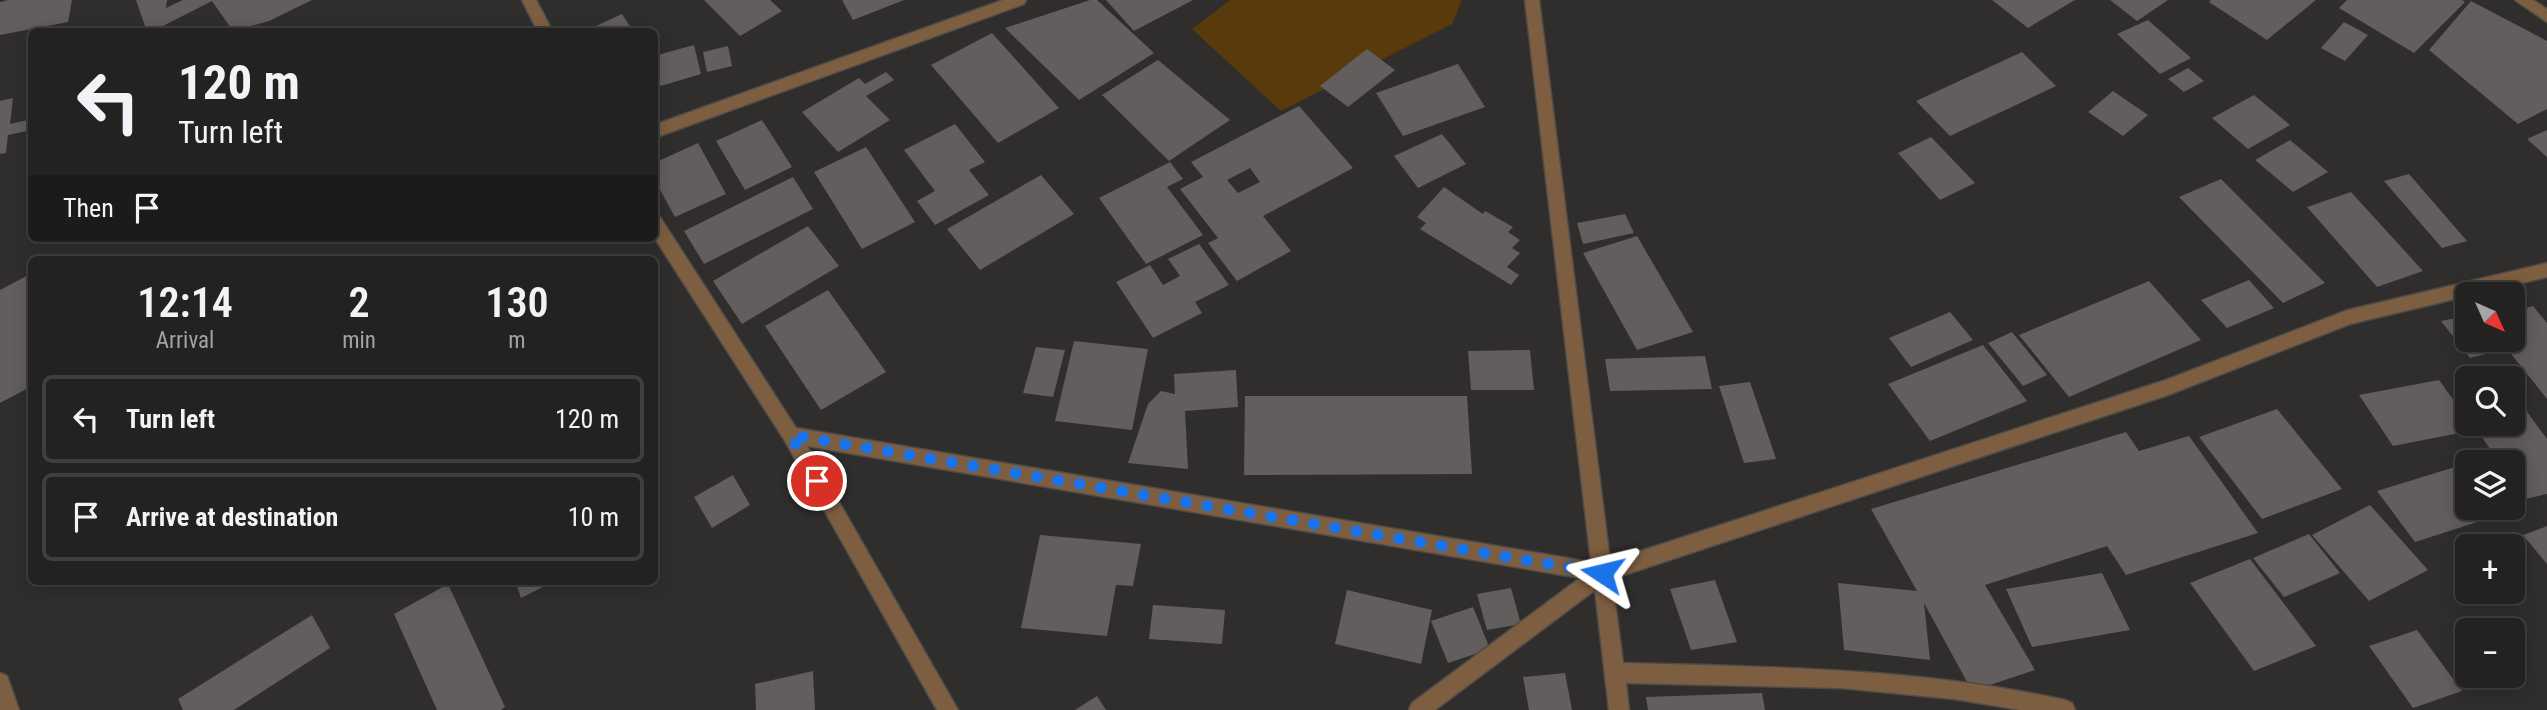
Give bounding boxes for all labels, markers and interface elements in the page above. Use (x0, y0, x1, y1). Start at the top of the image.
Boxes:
text: 120 m (178, 54, 300, 111)
icon: left (63, 56, 154, 147)
text: Turn left (178, 113, 283, 151)
icon: arrive (128, 189, 166, 227)
text: Then (63, 193, 114, 223)
text: 12:14 (137, 278, 233, 327)
text: 2 (349, 278, 370, 327)
text: 130 (485, 278, 549, 327)
north arrow (2455, 282, 2525, 352)
map controls (2455, 282, 2525, 688)
text: Arrival (156, 327, 214, 354)
text: min (342, 327, 376, 354)
text: m (508, 327, 526, 354)
button: search (2455, 366, 2525, 436)
icon: left (67, 400, 105, 438)
text: Turn left (126, 404, 215, 434)
text: 120 m (555, 404, 619, 434)
button: layers (2455, 450, 2525, 520)
pin (787, 451, 847, 511)
icon: arrive (798, 462, 836, 500)
icon: arrive (67, 498, 105, 536)
text: Arrive at destination (126, 502, 338, 532)
text: 10 m (568, 502, 619, 532)
button: + (2455, 534, 2525, 604)
position arrow (1565, 536, 1639, 610)
button: − (2455, 618, 2525, 688)

